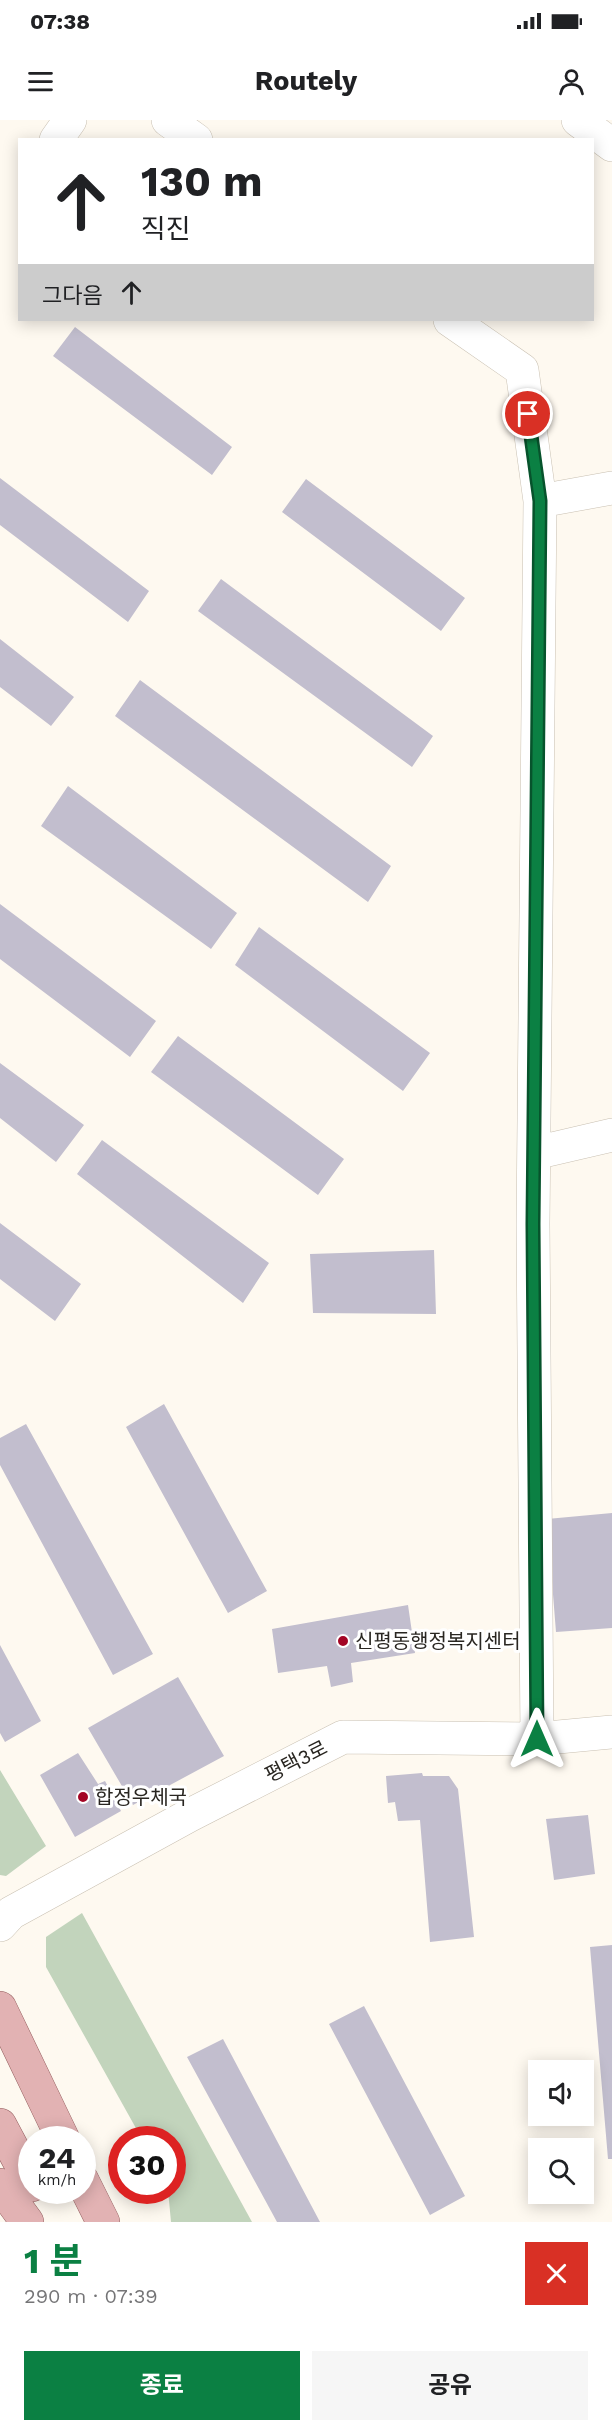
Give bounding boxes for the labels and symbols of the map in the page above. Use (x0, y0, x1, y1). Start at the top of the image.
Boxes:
pin (502, 388, 553, 439)
place label: 신평동행정복지센터 (355, 1629, 521, 1653)
marker: 신평동행정복지센터 (336, 1634, 350, 1648)
position arrow (505, 1707, 569, 1771)
street label: 평택3로 (261, 1735, 331, 1787)
place label: 합정우체국 (95, 1785, 187, 1809)
marker: 합정우체국 (76, 1790, 90, 1804)
speed limit sign: 30 (108, 2126, 186, 2204)

